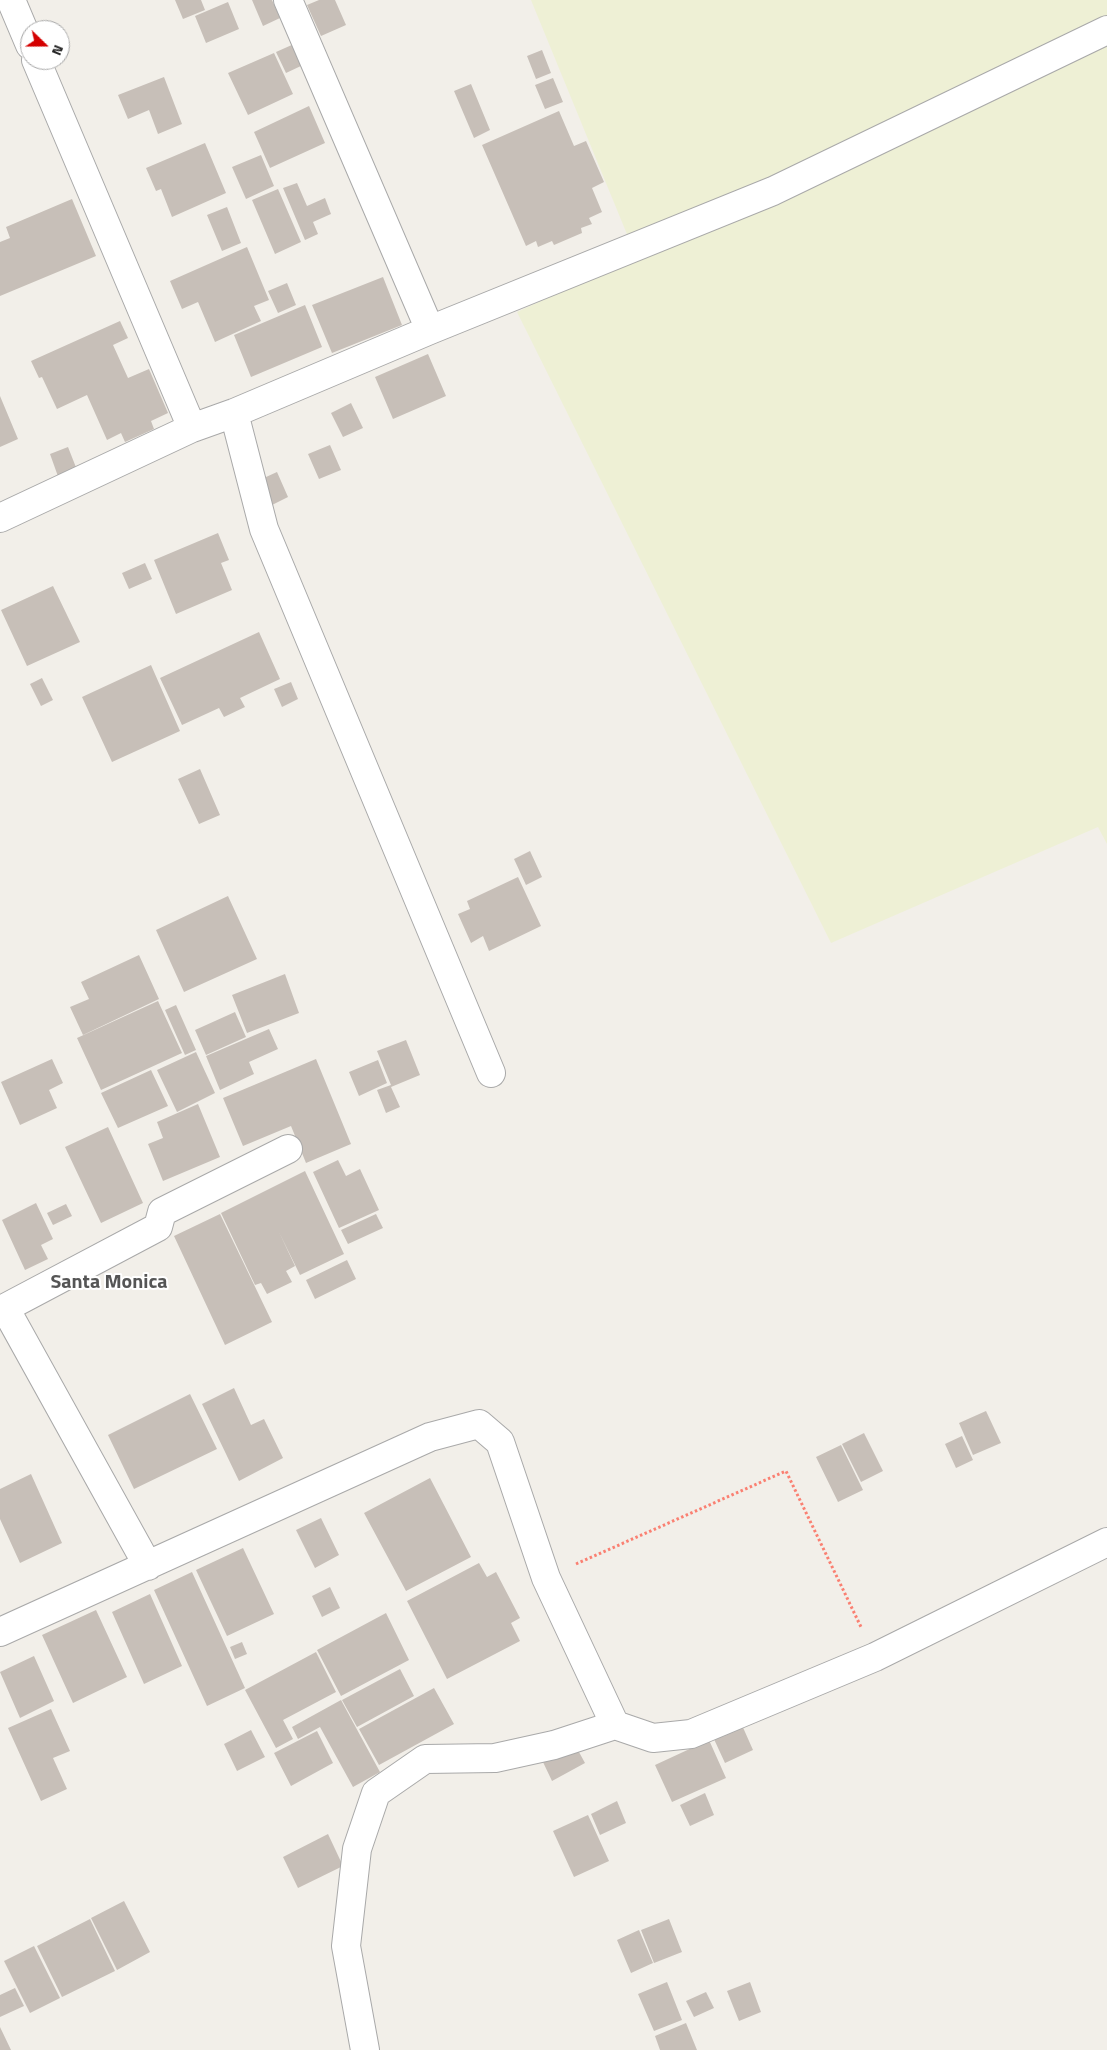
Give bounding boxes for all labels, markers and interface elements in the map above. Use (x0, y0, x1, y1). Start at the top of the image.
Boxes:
north arrow (20, 20, 70, 70)
text: N (47, 42, 70, 59)
district label: Santa Monica (50, 1271, 168, 1295)

